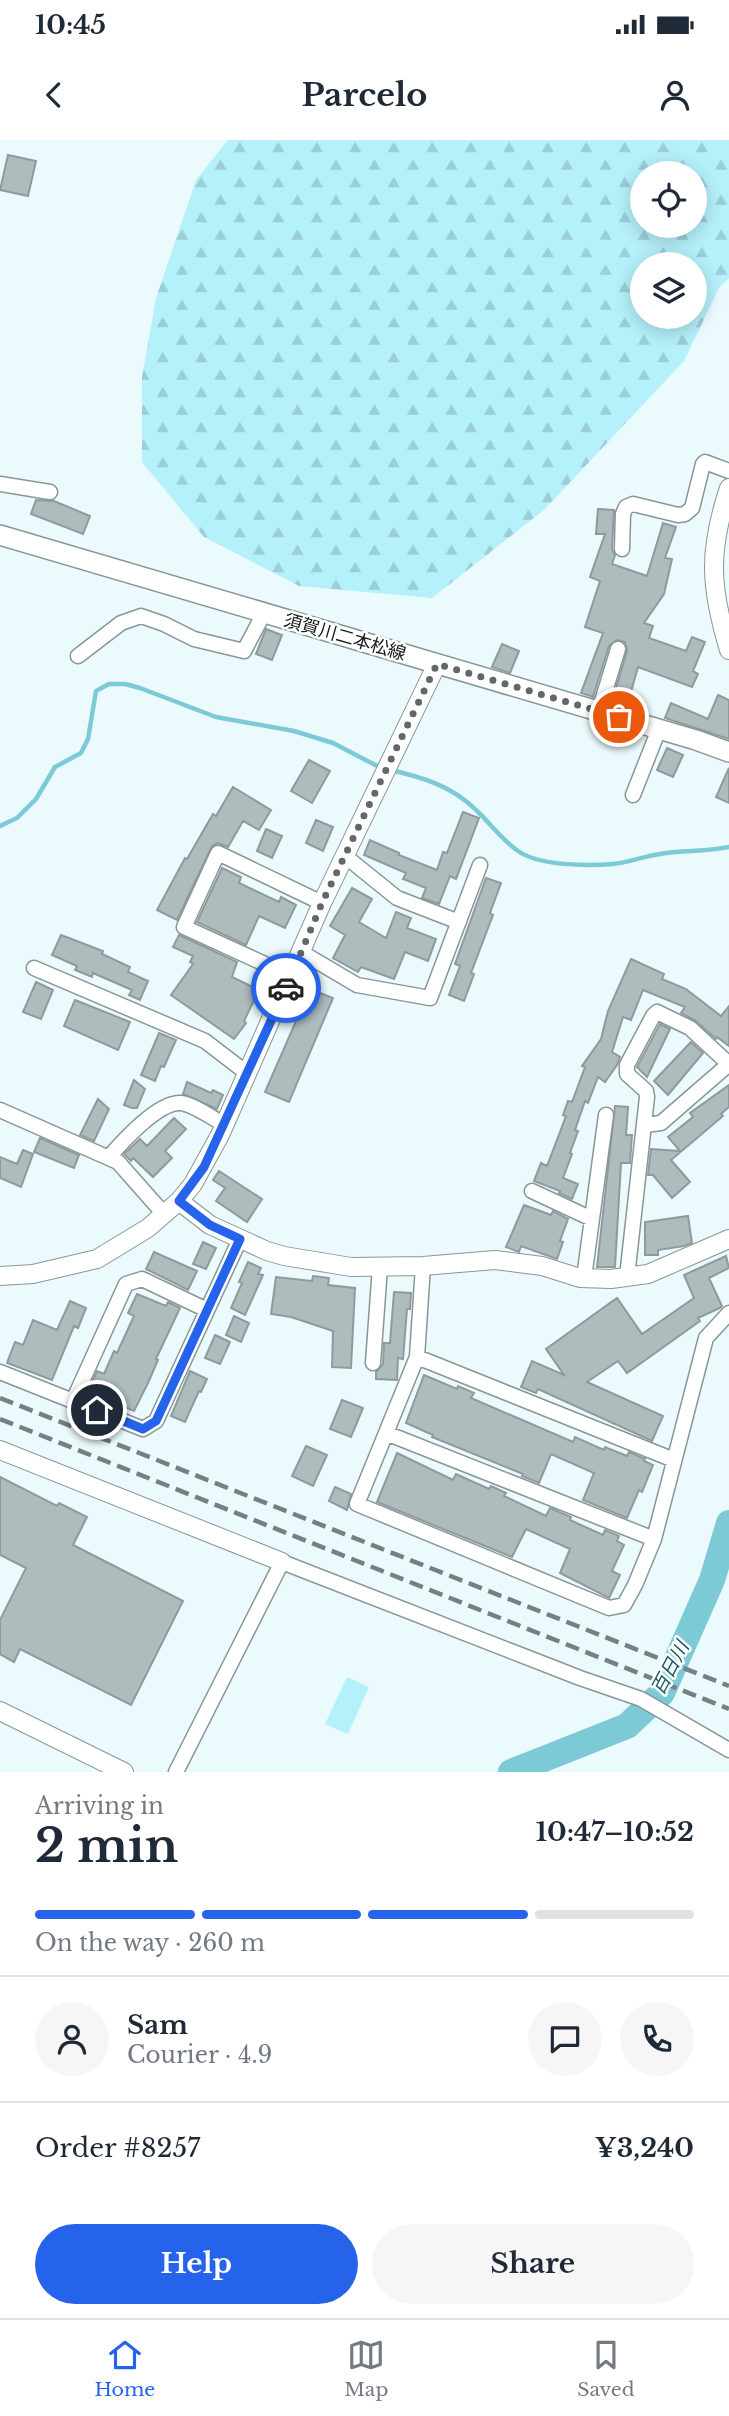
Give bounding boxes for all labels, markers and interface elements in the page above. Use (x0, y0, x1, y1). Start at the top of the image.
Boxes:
text: 10:45 (35, 9, 106, 41)
text: Parcelo (302, 75, 427, 115)
icon: back (35, 76, 73, 114)
icon: person (656, 76, 694, 114)
map controls (630, 161, 707, 329)
button: locate (630, 161, 707, 238)
button: layers (630, 252, 707, 329)
street label: 須賀川二本松線 (281, 609, 409, 665)
pin (589, 687, 649, 747)
icon: bag (600, 698, 638, 736)
courier (251, 953, 321, 1023)
icon: car (267, 969, 305, 1007)
pin (67, 1380, 127, 1440)
icon: home (78, 1391, 116, 1429)
water label: 百日川 (646, 1636, 694, 1699)
text: Arriving in (35, 1792, 164, 1820)
text: 10:47–10:52 (536, 1816, 694, 1848)
text: 2 min (35, 1817, 178, 1874)
text: On the way · 260 m (35, 1929, 265, 1957)
button: person (35, 2002, 109, 2076)
button: chat (528, 2002, 602, 2076)
button: phone (620, 2002, 694, 2076)
text: Sam (127, 2009, 188, 2041)
text: Courier · 4.9 (127, 2041, 272, 2069)
text: Order #8257 (35, 2132, 200, 2164)
text: ¥3,240 (595, 2132, 694, 2164)
button: Help (35, 2224, 358, 2304)
button: Share (372, 2224, 694, 2304)
tab: Home (94, 2336, 155, 2401)
tab: Map (344, 2336, 388, 2401)
tab: Saved (577, 2336, 635, 2401)

